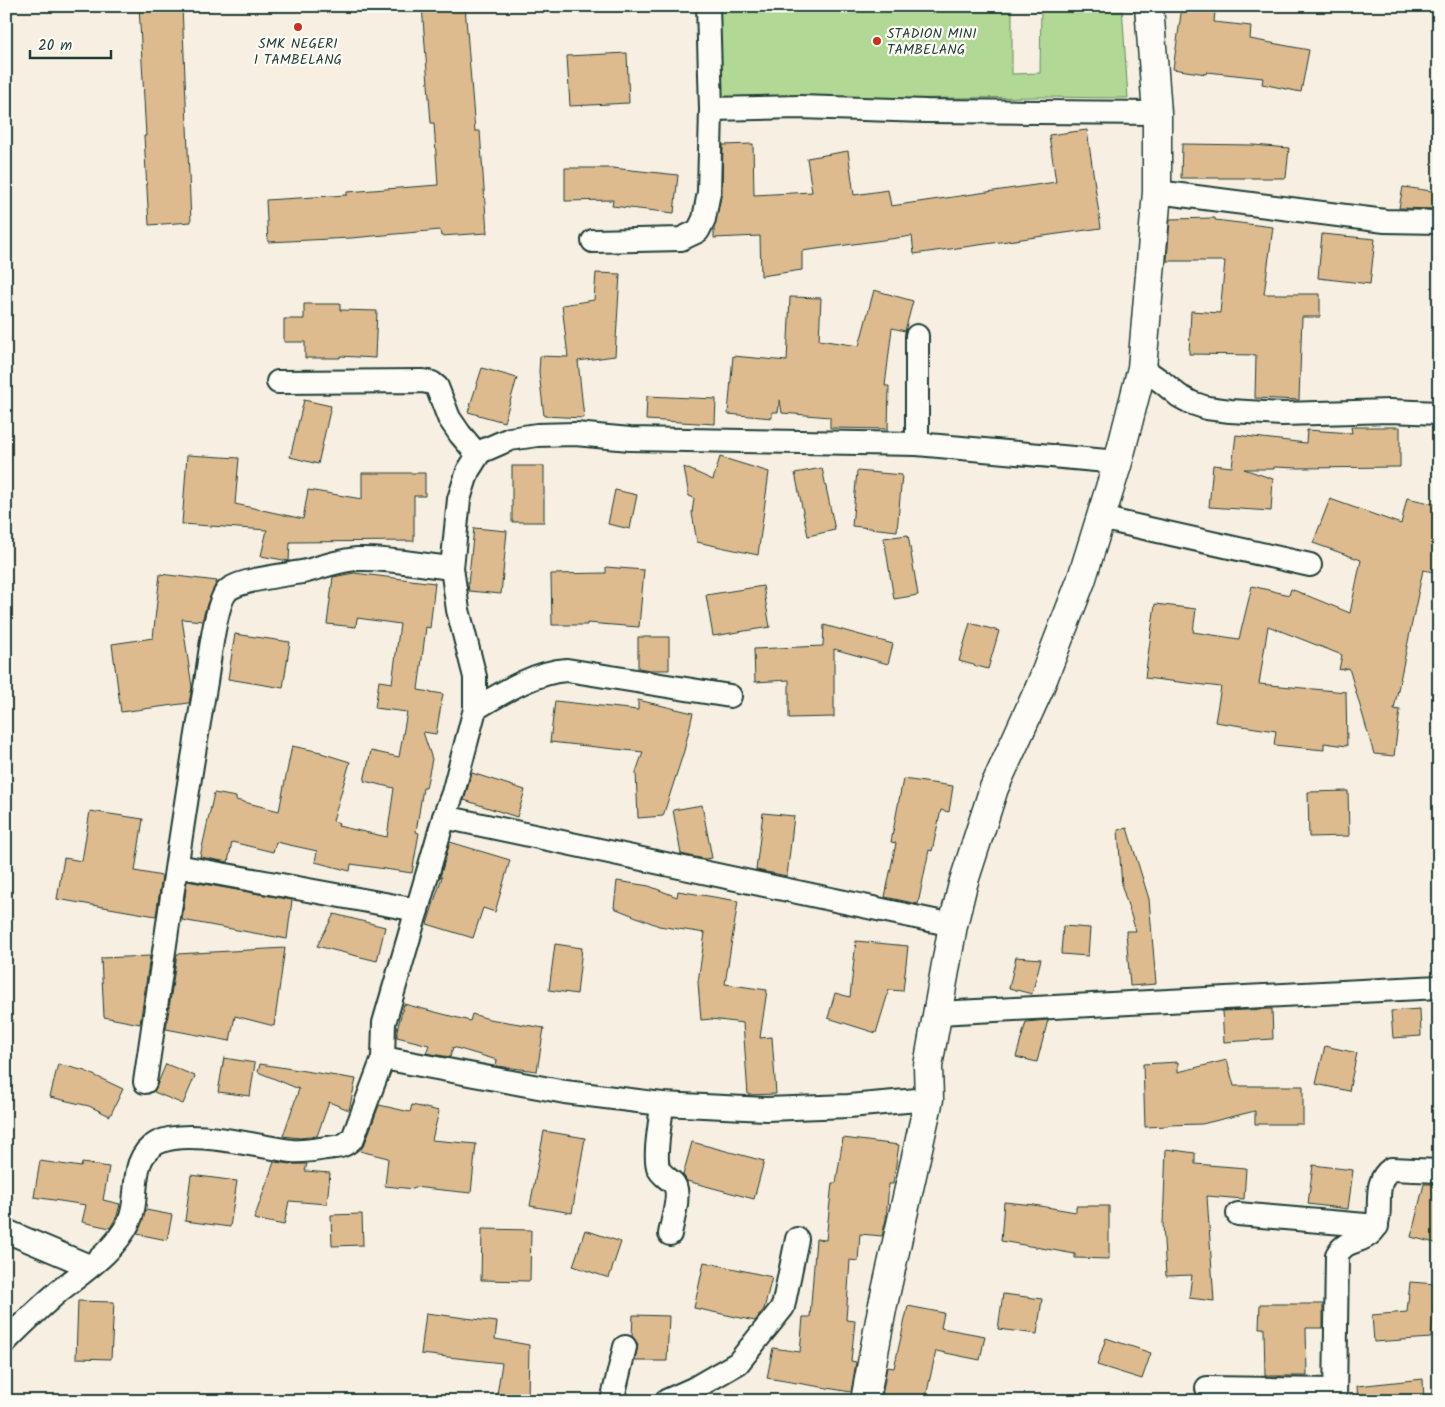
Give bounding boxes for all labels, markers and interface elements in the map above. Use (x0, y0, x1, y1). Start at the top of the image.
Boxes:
marker: SMK NEGERI 1 TAMBELANG (292, 21, 304, 33)
place label: STADION MINI TAMBELANG (887, 23, 977, 61)
scale bar (30, 28, 111, 60)
place label: SMK NEGERI 1 TAMBELANG (254, 33, 342, 71)
text: 20 m (38, 34, 72, 58)
marker: STADION MINI TAMBELANG (871, 35, 883, 47)

